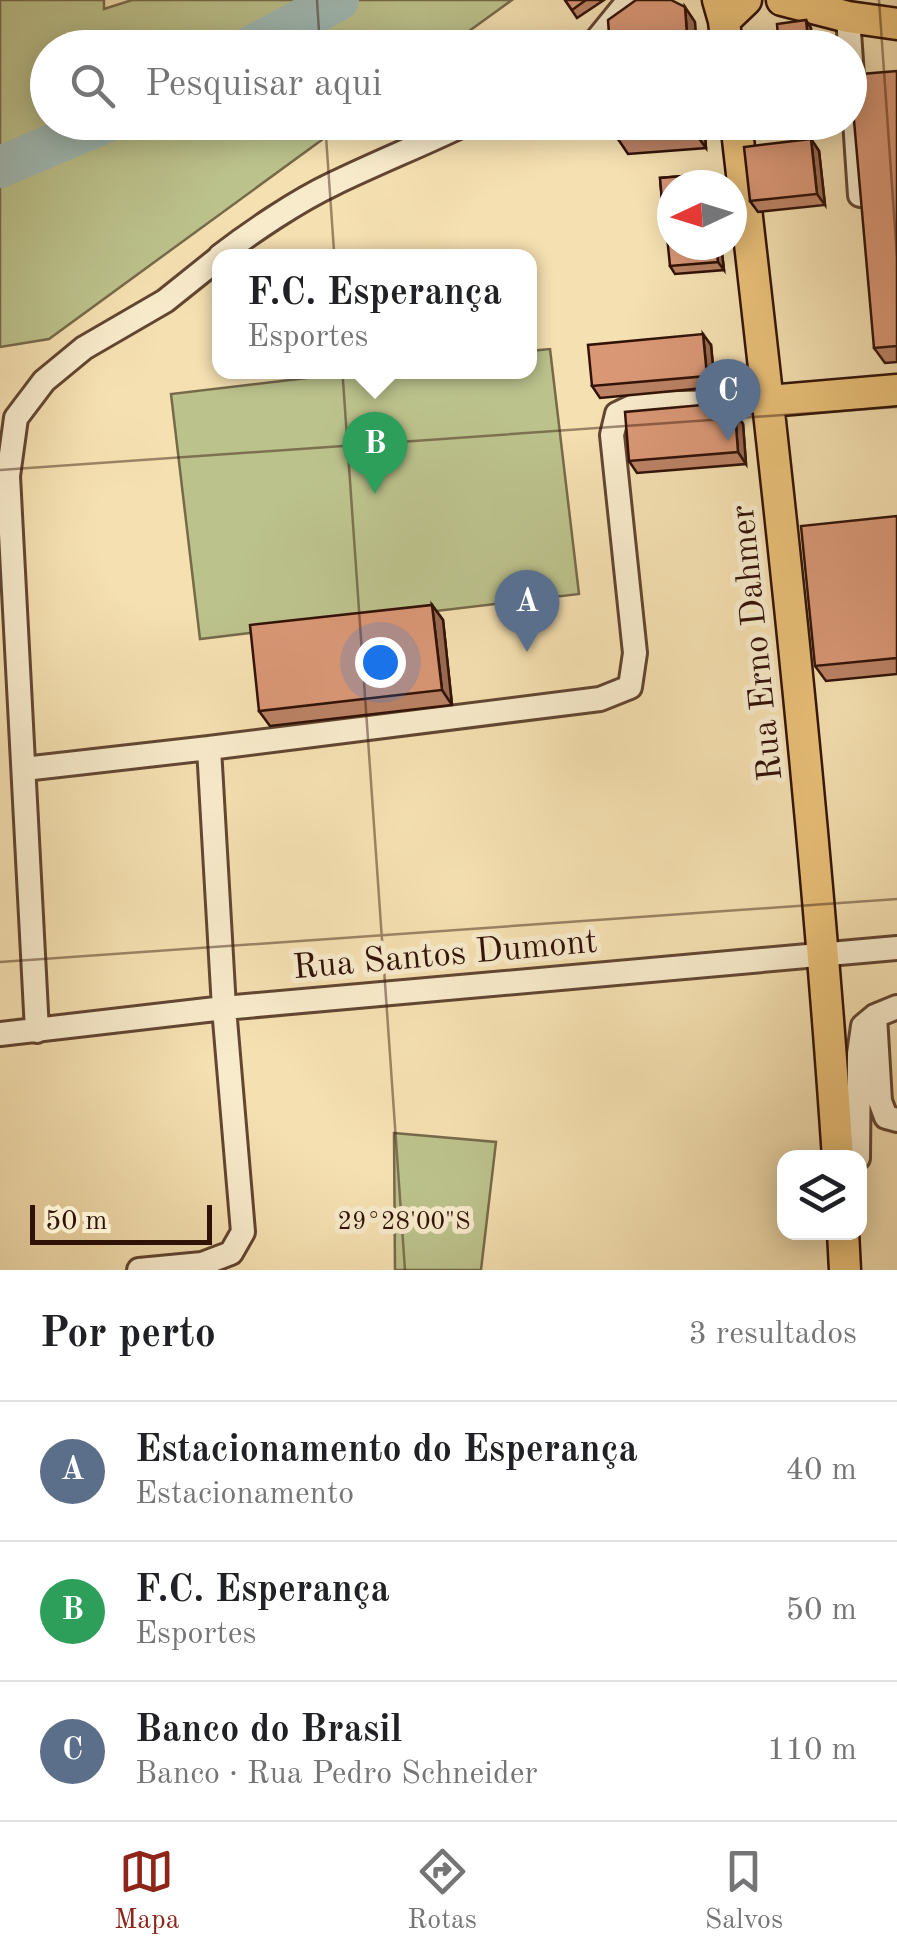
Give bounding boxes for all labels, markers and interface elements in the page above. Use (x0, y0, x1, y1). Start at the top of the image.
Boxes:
search box (30, 30, 867, 140)
icon: search (65, 58, 120, 113)
text: Pesquisar aqui (145, 66, 382, 104)
north arrow (657, 170, 747, 260)
popup (212, 249, 537, 379)
text: F.C. Esperança (247, 275, 502, 313)
text: Esportes (247, 322, 368, 354)
pin: C (696, 358, 760, 441)
pin: B (342, 412, 408, 494)
street label: Rua Erno Dahmer (726, 503, 789, 782)
pin: A (494, 570, 560, 652)
your location (355, 637, 406, 688)
street label: Rua Santos Dumont (291, 925, 599, 986)
map controls (777, 1150, 867, 1240)
button: layers (777, 1150, 867, 1240)
scale bar (30, 1200, 212, 1244)
text: 50 m (45, 1208, 108, 1236)
text: 29°28'00"S (338, 1210, 470, 1235)
text: Por perto (40, 1314, 216, 1356)
text: 3 resultados (689, 1319, 857, 1351)
text: Estacionamento do Esperança (135, 1432, 638, 1470)
text: A (60, 1455, 85, 1487)
text: 40 m (786, 1455, 857, 1487)
text: Estacionamento (135, 1479, 354, 1511)
text: F.C. Esperança (135, 1572, 390, 1610)
text: B (61, 1595, 84, 1627)
text: 50 m (786, 1595, 857, 1627)
text: Esportes (135, 1619, 256, 1651)
text: Banco do Brasil (135, 1712, 402, 1750)
text: C (62, 1735, 83, 1767)
text: 110 m (767, 1735, 857, 1767)
text: Banco · Rua Pedro Schneider (135, 1759, 538, 1791)
tab: Mapa (114, 1844, 180, 1939)
tab: Rotas (407, 1844, 477, 1939)
tab: Salvos (705, 1844, 783, 1939)

